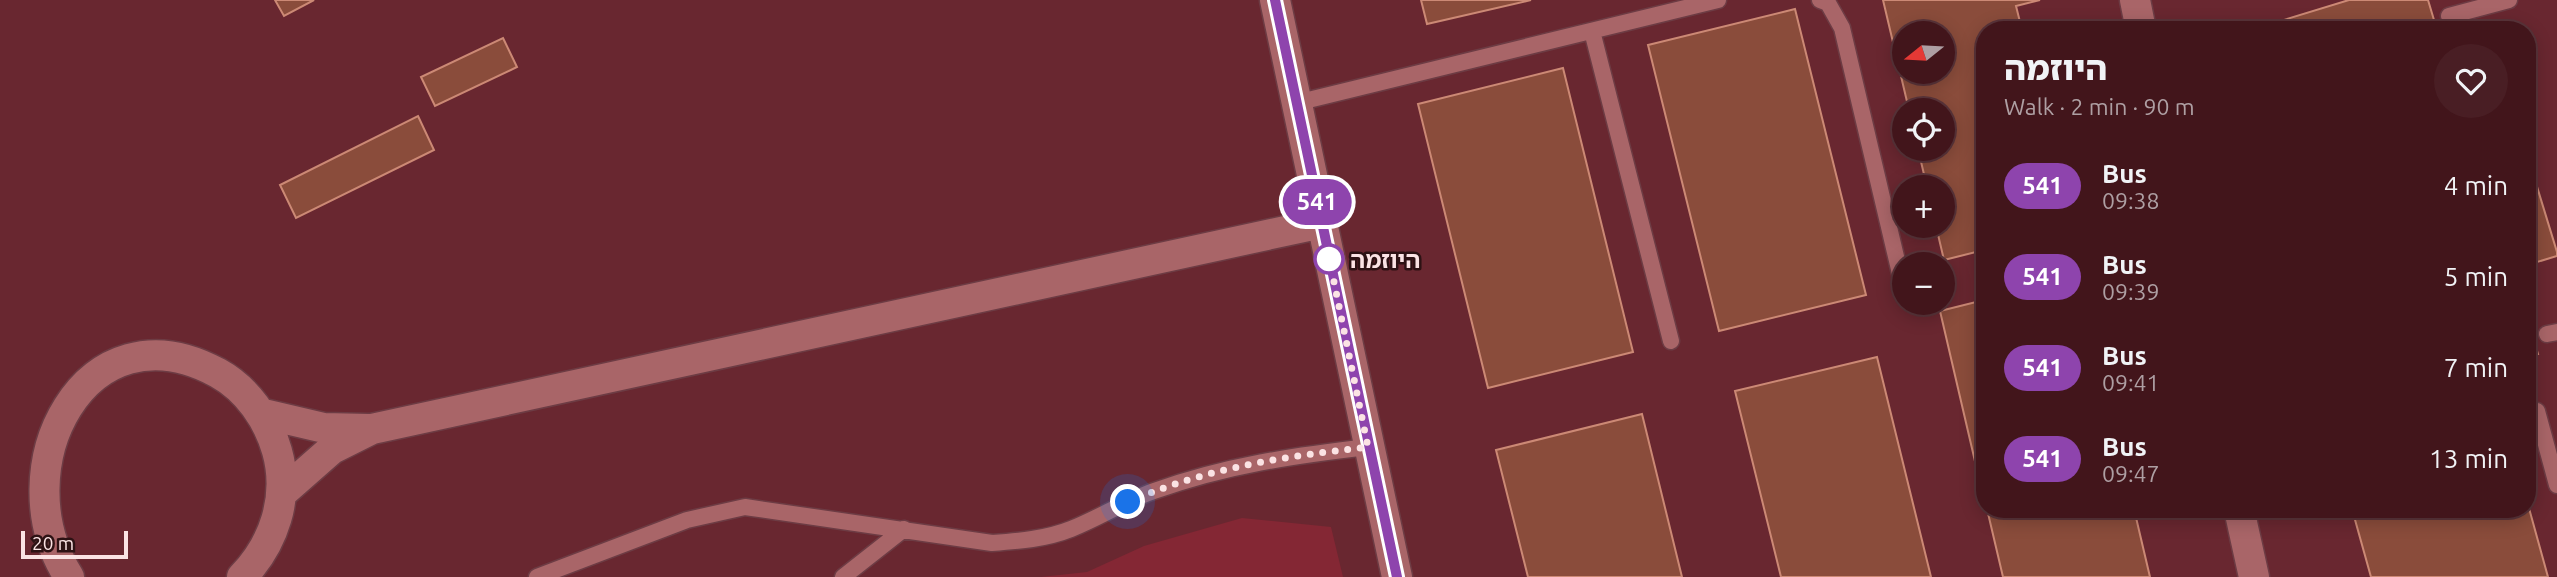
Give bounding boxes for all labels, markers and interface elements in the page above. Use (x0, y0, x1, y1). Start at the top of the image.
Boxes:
north arrow (1892, 21, 1955, 84)
map controls (1892, 21, 1955, 315)
button: heart (2434, 44, 2508, 118)
text: היוזמה (2004, 49, 2107, 86)
text: Walk · 2 min · 90 m (2004, 94, 2195, 119)
button: locate (1892, 98, 1955, 161)
text: Bus (2102, 159, 2147, 188)
text: 4 min (2444, 171, 2508, 200)
text: 541 (2022, 172, 2063, 199)
button: + (1892, 175, 1955, 238)
line badge: 541 (1277, 179, 1357, 225)
text: 541 (1297, 188, 1337, 215)
text: 09:38 (2102, 188, 2160, 213)
marker: היוזמה (1314, 244, 1344, 274)
place label: היוזמה (1350, 247, 1420, 272)
text: Bus (2102, 250, 2147, 279)
button: − (1892, 252, 1955, 315)
text: 5 min (2444, 262, 2508, 291)
text: 541 (2022, 263, 2063, 290)
text: 09:39 (2102, 279, 2160, 304)
text: Bus (2102, 341, 2147, 370)
text: 7 min (2444, 353, 2508, 382)
text: 541 (2022, 354, 2063, 381)
text: 09:41 (2102, 370, 2160, 395)
text: Bus (2102, 432, 2147, 461)
text: 13 min (2429, 444, 2508, 473)
text: 541 (2022, 445, 2063, 472)
text: 09:47 (2102, 461, 2160, 486)
your location (1110, 484, 1145, 519)
scale bar (21, 528, 128, 560)
text: 20 m (32, 532, 74, 554)

